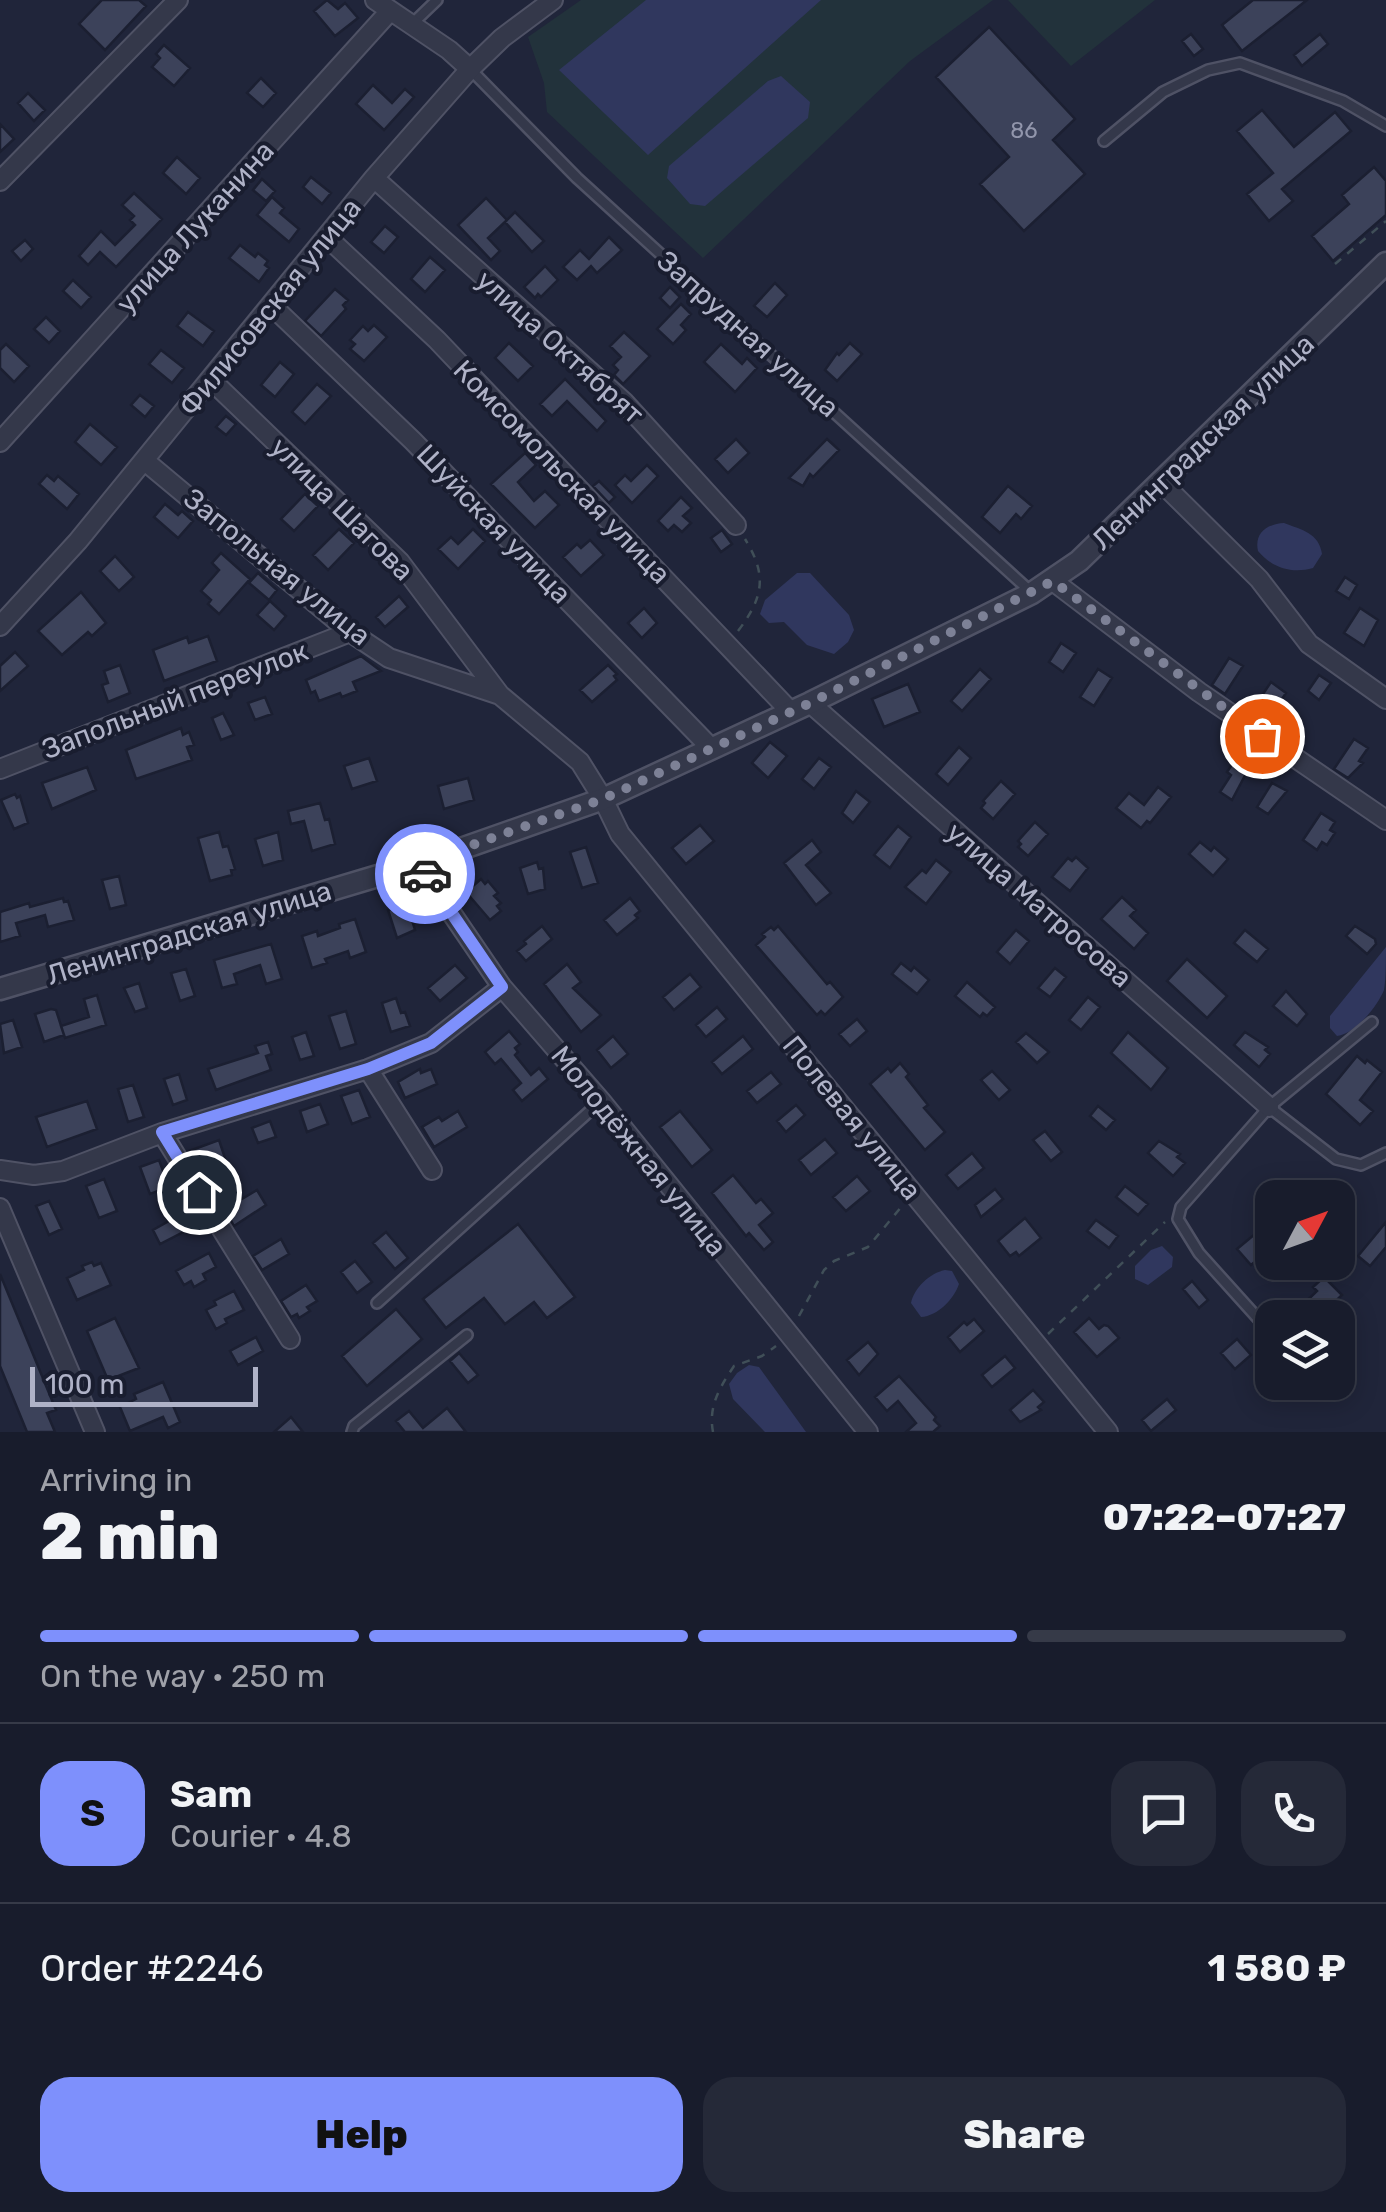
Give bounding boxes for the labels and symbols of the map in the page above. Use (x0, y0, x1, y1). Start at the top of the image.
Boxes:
house number: 86 (1010, 117, 1038, 144)
street label: улица Луканина (109, 134, 281, 320)
street label: Филисовская улица (172, 192, 368, 422)
street label: Запрудная улица (650, 244, 846, 424)
street label: улица Октябрят (470, 263, 650, 431)
street label: Ленинградская улица (1085, 327, 1321, 557)
street label: Комсомольская улица (447, 354, 677, 590)
street label: улица Шагова (264, 431, 420, 587)
street label: Шуйская улица (410, 438, 578, 610)
street label: Запольная улица (177, 482, 377, 652)
street label: Запольный переулок (37, 634, 313, 766)
pin (1220, 694, 1305, 779)
street label: улица Матросова (940, 816, 1138, 994)
courier (375, 824, 475, 924)
street label: Ленинградская улица (43, 874, 335, 992)
street label: Полевая улица (776, 1029, 928, 1207)
street label: Молодёжная улица (544, 1039, 734, 1263)
pin (157, 1150, 242, 1235)
north arrow (1255, 1180, 1355, 1280)
scale bar (30, 1362, 258, 1406)

